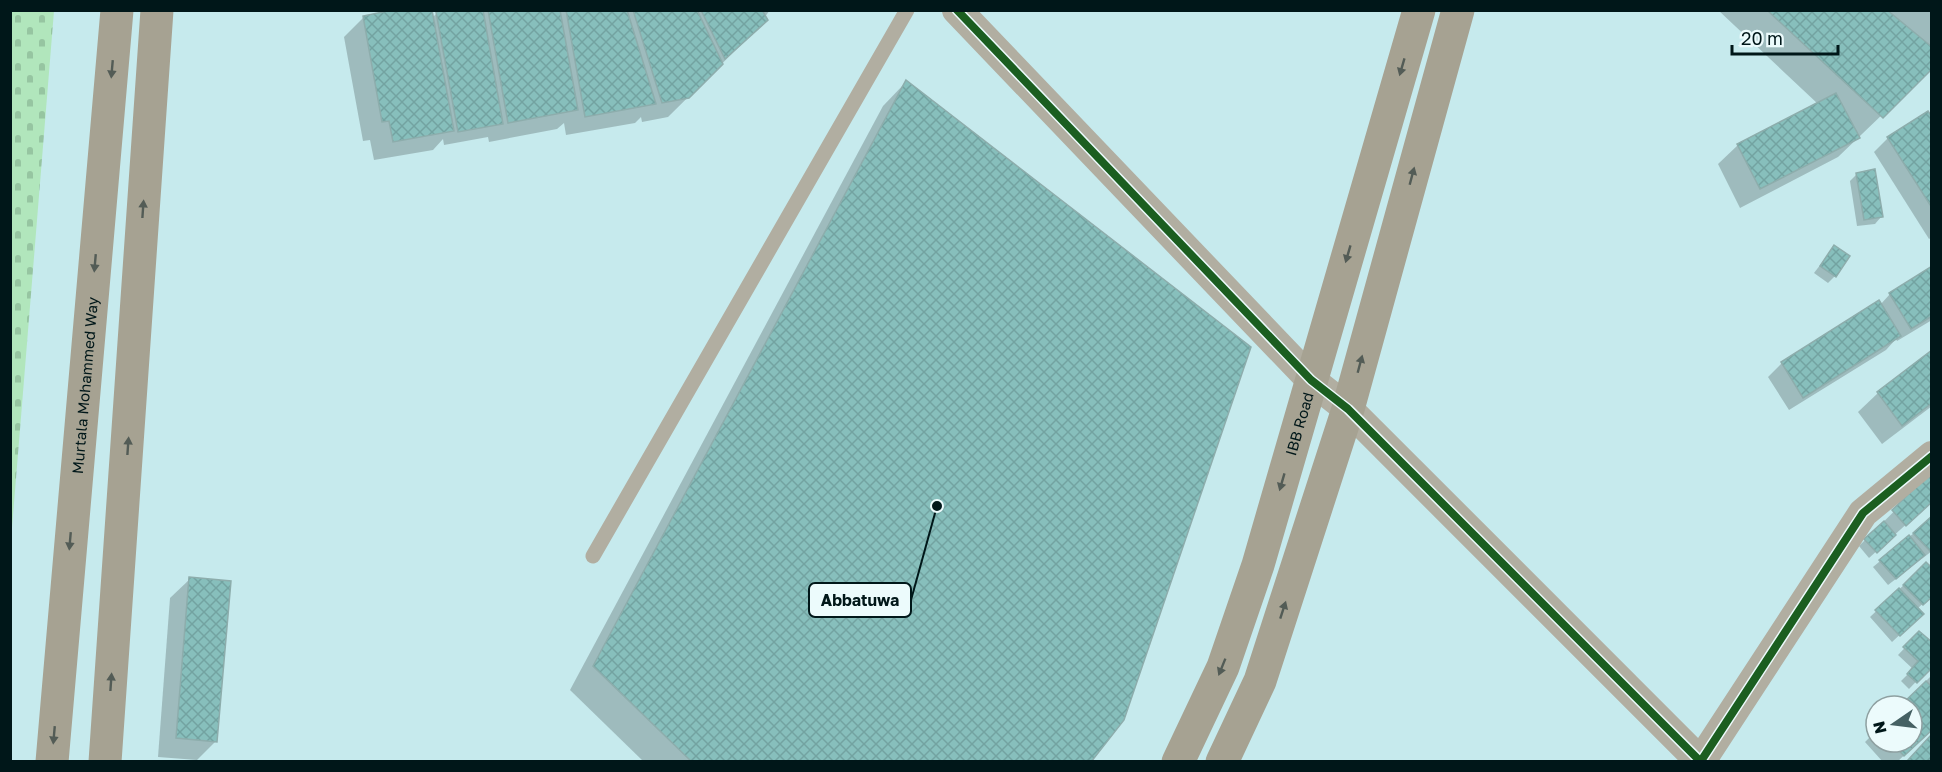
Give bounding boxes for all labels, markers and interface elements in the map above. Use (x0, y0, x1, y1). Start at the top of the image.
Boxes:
scale bar (1732, 18, 1838, 56)
text: 20 m (1741, 27, 1783, 49)
one-way arrow (1397, 58, 1406, 76)
one-way arrow (107, 59, 117, 78)
one-way arrow (1408, 167, 1417, 185)
one-way arrow (138, 200, 148, 219)
one-way arrow (1343, 245, 1352, 263)
one-way arrow (90, 254, 99, 273)
street label: Murtala Mohammed Way (68, 295, 101, 475)
one-way arrow (1356, 355, 1366, 373)
street label: IBB Road (1281, 390, 1317, 458)
one-way arrow (123, 436, 133, 455)
one-way arrow (1277, 473, 1286, 491)
one-way arrow (65, 531, 75, 550)
callout: Abbatuwa (809, 583, 911, 617)
text: Abbatuwa (821, 590, 899, 610)
one-way arrow (1279, 601, 1288, 619)
one-way arrow (1217, 658, 1226, 676)
one-way arrow (106, 673, 116, 692)
north arrow (1864, 694, 1924, 754)
text: N (1868, 719, 1891, 736)
one-way arrow (49, 726, 59, 745)

